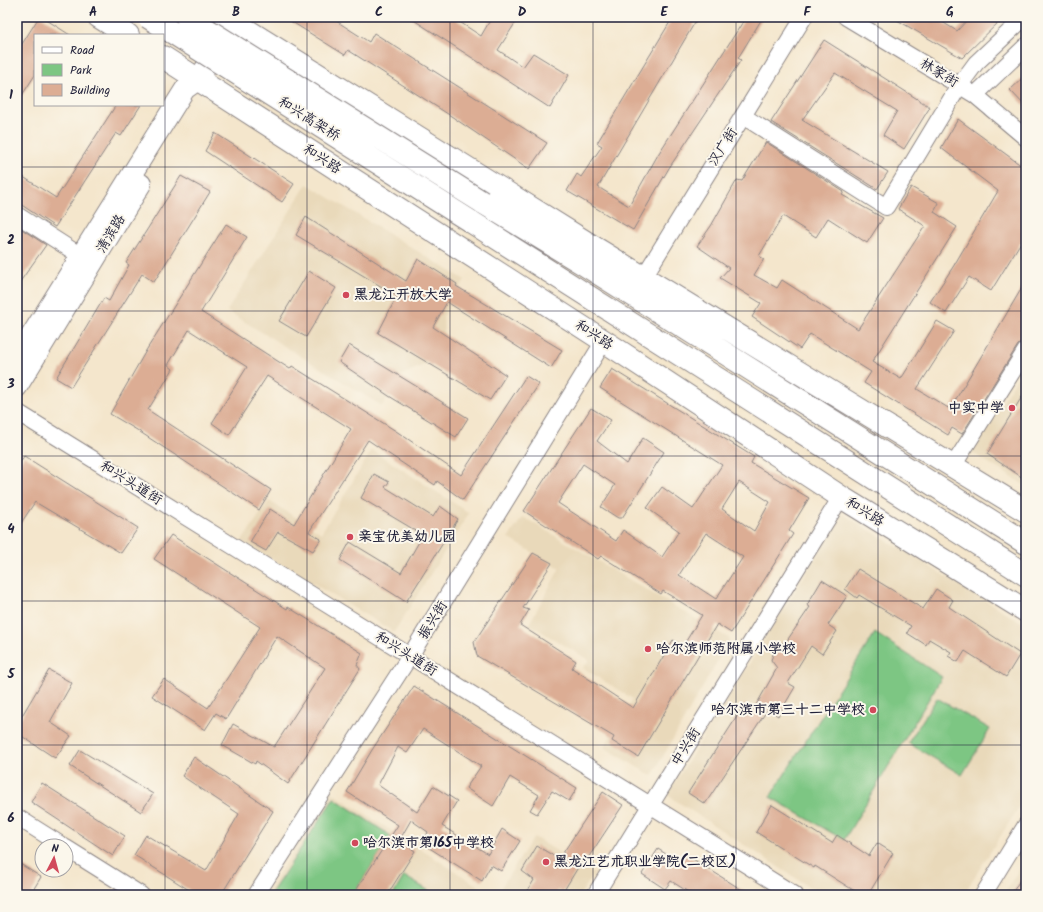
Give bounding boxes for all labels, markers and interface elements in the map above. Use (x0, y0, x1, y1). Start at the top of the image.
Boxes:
text: A (89, 2, 97, 23)
text: B (232, 2, 240, 23)
text: C (375, 2, 383, 23)
text: D (518, 2, 527, 23)
text: E (660, 2, 668, 23)
text: F (803, 2, 811, 23)
text: G (946, 2, 954, 23)
legend (34, 34, 164, 106)
text: Road (70, 41, 95, 60)
street label: 林家街 (915, 53, 963, 93)
text: Park (70, 61, 92, 80)
text: Building (70, 81, 110, 100)
text: 1 (9, 85, 13, 106)
street label: 和兴高架桥 (273, 91, 345, 147)
street label: 汉广街 (703, 123, 743, 171)
street label: 和兴路 (298, 138, 346, 180)
street label: 清滨路 (91, 210, 131, 258)
text: 2 (7, 230, 15, 251)
place label: 黑龙江开放大学 (354, 284, 452, 306)
marker: 黑龙江开放大学 (341, 290, 351, 300)
street label: 和兴路 (570, 314, 618, 356)
text: 3 (6, 374, 15, 395)
place label: 中实中学 (948, 397, 1004, 419)
marker: 中实中学 (1007, 403, 1017, 413)
street label: 和兴头道街 (95, 455, 167, 511)
street label: 和兴路 (841, 492, 889, 532)
text: 4 (7, 519, 15, 540)
place label: 亲宝优美幼儿园 (358, 526, 456, 548)
marker: 亲宝优美幼儿园 (345, 532, 355, 542)
street label: 振兴街 (413, 596, 453, 644)
street label: 和兴头道街 (370, 626, 442, 682)
place label: 哈尔滨师范附属小学校 (656, 638, 796, 660)
marker: 哈尔滨师范附属小学校 (643, 644, 653, 654)
text: 5 (7, 664, 16, 685)
place label: 哈尔滨市第三十二中学校 (711, 699, 865, 721)
marker: 哈尔滨市第三十二中学校 (868, 705, 878, 715)
street label: 中兴街 (666, 723, 706, 771)
text: 6 (7, 808, 15, 829)
place label: 哈尔滨市第165中学校 (363, 832, 494, 854)
north arrow (34, 838, 74, 878)
marker: 哈尔滨市第165中学校 (350, 838, 360, 848)
text: N (51, 840, 59, 858)
place label: 黑龙江艺术职业学院(二校区) (554, 851, 736, 873)
marker: 黑龙江艺术职业学院(二校区) (541, 857, 551, 867)

